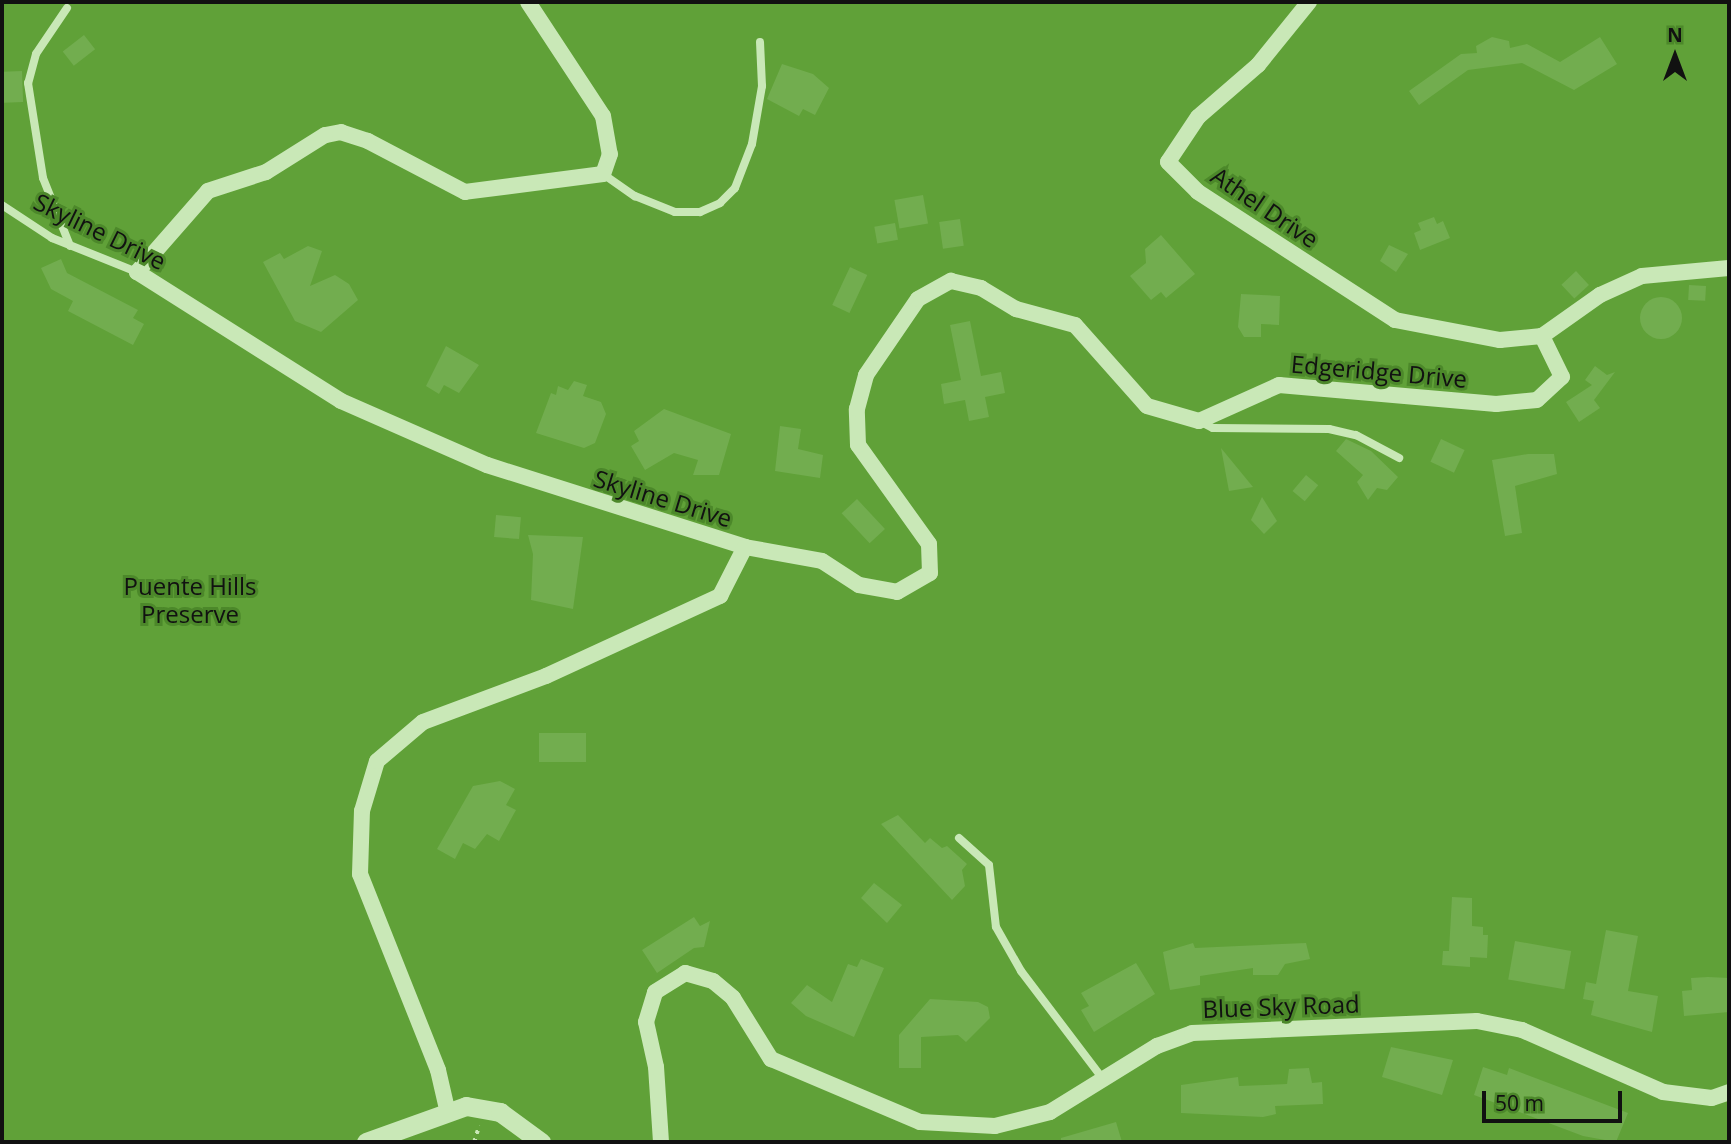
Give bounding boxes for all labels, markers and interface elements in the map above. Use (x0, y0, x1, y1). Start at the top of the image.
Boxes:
north arrow (1640, 21, 1710, 91)
text: N (1667, 22, 1683, 48)
street label: Athel Drive (1206, 161, 1324, 253)
street label: Skyline Drive (29, 187, 171, 275)
street label: Edgeridge Drive (1290, 349, 1468, 393)
street label: Skyline Drive (590, 463, 736, 533)
park label: Puente Hills Preserve (124, 572, 256, 628)
street label: Blue Sky Road (1202, 989, 1360, 1023)
scale bar (1486, 1078, 1626, 1122)
text: 50 m (1495, 1089, 1544, 1117)

